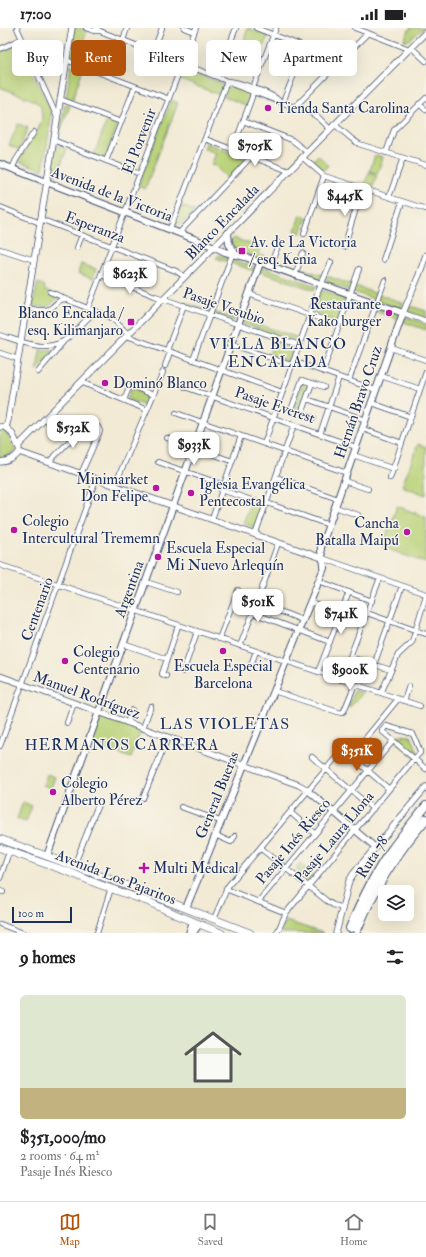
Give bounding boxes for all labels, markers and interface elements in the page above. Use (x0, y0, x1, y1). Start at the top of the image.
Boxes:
text: 17:00 (20, 5, 51, 24)
chip: Buy (12, 40, 63, 76)
chip: Rent (71, 40, 126, 76)
chip: Filters (134, 40, 198, 76)
chip: New (206, 40, 261, 76)
chip: Apartment (269, 40, 357, 76)
place label: Tienda Santa Carolina (276, 99, 410, 118)
marker: Tienda Santa Carolina (263, 103, 273, 113)
street label: El Porvenir (118, 105, 161, 177)
pin: $705K (227, 133, 283, 167)
text: $705K (238, 138, 272, 154)
street label: Avenida de la Victoria (48, 162, 176, 227)
street label: Blanco Encalada (181, 180, 264, 264)
pin: $445K (317, 183, 373, 217)
text: $445K (327, 188, 363, 204)
street label: Esperanza (62, 207, 128, 249)
place label: Av. de La Victoria / esq. Kenia (249, 233, 357, 269)
marker: Av. de La Victoria / esq. Kenia (237, 246, 247, 256)
pin: $623K (102, 261, 158, 295)
text: $623K (113, 266, 147, 282)
street label: Pasaje Vesubio (180, 284, 267, 329)
place label: Restaurante Kako burger (307, 295, 381, 331)
place label: Blanco Encalada / esq. Kilimanjaro (18, 304, 125, 340)
marker: Restaurante Kako burger (384, 308, 394, 318)
marker: Blanco Encalada / esq. Kilimanjaro (126, 317, 136, 327)
district label: VILLA BLANCO ENCALADA (209, 334, 347, 372)
street label: Hernán Bravo Cruz (330, 343, 387, 461)
place label: Dominó Blanco (113, 374, 207, 393)
marker: Dominó Blanco (100, 378, 110, 388)
street label: Pasaje Everest (232, 383, 318, 428)
pin: $532K (45, 415, 101, 449)
text: $532K (56, 420, 90, 436)
pin: $933K (166, 432, 222, 466)
text: $933K (177, 437, 211, 453)
place label: Minimarket Don Felipe (76, 470, 148, 507)
place label: Iglesia Evangélica Pentecostal (199, 475, 306, 511)
marker: Minimarket Don Felipe (151, 483, 161, 493)
marker: Iglesia Evangélica Pentecostal (186, 488, 196, 498)
place label: Colegio Intercultural Trememn (22, 512, 160, 548)
place label: Cancha Batalla Maipú (315, 514, 400, 551)
marker: Colegio Intercultural Trememn (9, 525, 19, 535)
marker: Cancha Batalla Maipú (402, 527, 412, 537)
place label: Escuela Especial Mi Nuevo Arlequín (166, 539, 284, 575)
marker: Escuela Especial Mi Nuevo Arlequín (153, 552, 163, 562)
street label: Argentina (110, 557, 149, 621)
street label: Centenario (17, 575, 58, 644)
pin: $501K (230, 589, 286, 623)
text: $501K (241, 594, 275, 610)
pin: $741K (313, 601, 369, 635)
text: $741K (324, 606, 358, 622)
place label: Colegio Centenario (73, 643, 140, 679)
marker: Escuela Especial Barcelona (218, 646, 228, 656)
marker: Colegio Centenario (60, 656, 70, 666)
place label: Escuela Especial Barcelona (173, 657, 273, 693)
pin: $900K (322, 657, 378, 691)
text: $900K (332, 662, 368, 678)
street label: Manuel Rodríguez (31, 667, 143, 724)
district label: LAS VIOLETAS (160, 714, 290, 734)
district label: HERMANOS CARRERA (24, 735, 220, 755)
pin: $351K (329, 738, 385, 772)
text: $351K (341, 743, 373, 759)
street label: General Bueras (191, 749, 244, 842)
place label: Colegio Alberto Pérez (60, 774, 142, 810)
marker: Colegio Alberto Pérez (48, 787, 58, 797)
street label: Pasaje Laura Llona (290, 787, 379, 887)
street label: Pasaje Inés Riesco (252, 794, 335, 888)
street label: Ruta 78 (352, 833, 393, 882)
street label: Avenida Los Pajaritos (52, 845, 179, 909)
place label: Multi Medical (153, 859, 239, 878)
marker: Multi Medical (138, 862, 150, 874)
map controls (378, 885, 414, 921)
button: layers (378, 885, 414, 921)
scale bar (12, 905, 72, 924)
text: 100 m (18, 907, 44, 920)
icon: filters (384, 946, 406, 968)
text: 9 homes (20, 947, 75, 968)
icon: home (177, 1021, 249, 1093)
text: $351,000/mo (20, 1127, 106, 1148)
text: 2 rooms · 64 m² (20, 1148, 99, 1164)
text: Pasaje Inés Riesco (20, 1164, 112, 1180)
tab: Map (59, 1211, 81, 1248)
tab: Saved (198, 1211, 223, 1248)
tab: Home (340, 1211, 367, 1248)

